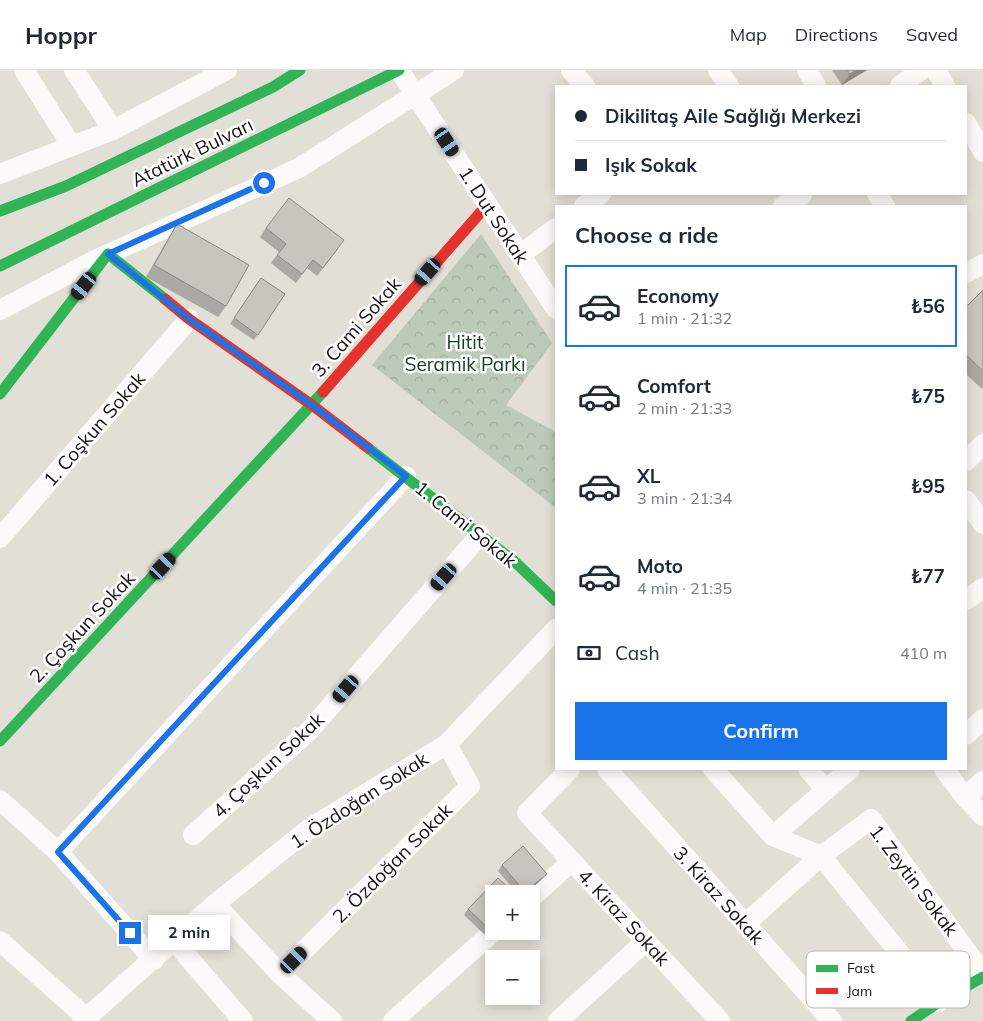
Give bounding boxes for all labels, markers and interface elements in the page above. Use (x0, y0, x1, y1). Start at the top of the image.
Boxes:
text: Hoppr (25, 20, 97, 50)
text: Map (730, 23, 767, 46)
text: Directions (795, 23, 878, 46)
text: Saved (906, 23, 958, 46)
text: Dikilitaş Aile Sağlığı Merkezi (605, 104, 861, 128)
street label: Atatürk Bulvarı (127, 112, 257, 192)
car (432, 125, 461, 159)
text: Işık Sokak (605, 153, 697, 177)
street label: 1. Dut Sokak (454, 162, 534, 268)
route start (253, 172, 275, 194)
text: Choose a ride (575, 221, 718, 249)
car (412, 256, 443, 288)
car (68, 270, 99, 302)
street label: 3. Cami Sokak (306, 272, 406, 382)
icon: car (577, 284, 622, 329)
text: Economy (637, 284, 719, 308)
text: ₺56 (911, 294, 945, 318)
text: 1 min · 21:32 (637, 308, 732, 328)
park label: Hitit Seramik Parkı (405, 330, 525, 376)
street label: 1. Coşkun Sokak (38, 367, 150, 491)
icon: car (577, 374, 622, 419)
text: Comfort (637, 374, 711, 398)
text: ₺75 (911, 384, 945, 408)
text: 2 min · 21:33 (637, 398, 732, 418)
icon: car (577, 464, 622, 509)
text: XL (637, 464, 660, 488)
text: ₺95 (911, 474, 945, 498)
street label: 1. Cami Sokak (410, 475, 522, 573)
text: 3 min · 21:34 (637, 488, 732, 508)
car (147, 550, 178, 582)
icon: car (577, 554, 622, 599)
text: Moto (637, 554, 683, 578)
car (428, 561, 459, 593)
text: ₺77 (911, 564, 945, 588)
street label: 2. Çoşkun Sokak (24, 566, 140, 688)
text: 4 min · 21:35 (637, 578, 732, 598)
icon: cash (575, 639, 603, 667)
text: Cash (615, 641, 660, 665)
text: 410 m (900, 643, 947, 663)
car (330, 673, 361, 705)
button: Confirm (575, 702, 947, 760)
street label: 4. Çoşkun Sokak (207, 707, 329, 823)
street label: 1. Özdoğan Sokak (285, 746, 433, 854)
street label: 2. Özdoğan Sokak (327, 798, 457, 928)
street label: 1. Zeytin Sokak (864, 820, 964, 941)
street label: 3. Kiraz Sokak (669, 841, 769, 949)
street label: 4. Kiraz Sokak (573, 864, 675, 971)
map controls (485, 885, 540, 1005)
button: + (485, 885, 540, 940)
callout: 2 min (148, 916, 230, 950)
route end (119, 922, 141, 944)
text: 2 min (168, 922, 210, 942)
car (278, 944, 309, 976)
button: − (485, 950, 540, 1005)
legend (806, 951, 970, 1008)
text: Fast (847, 959, 875, 977)
text: Jam (847, 982, 872, 1000)

